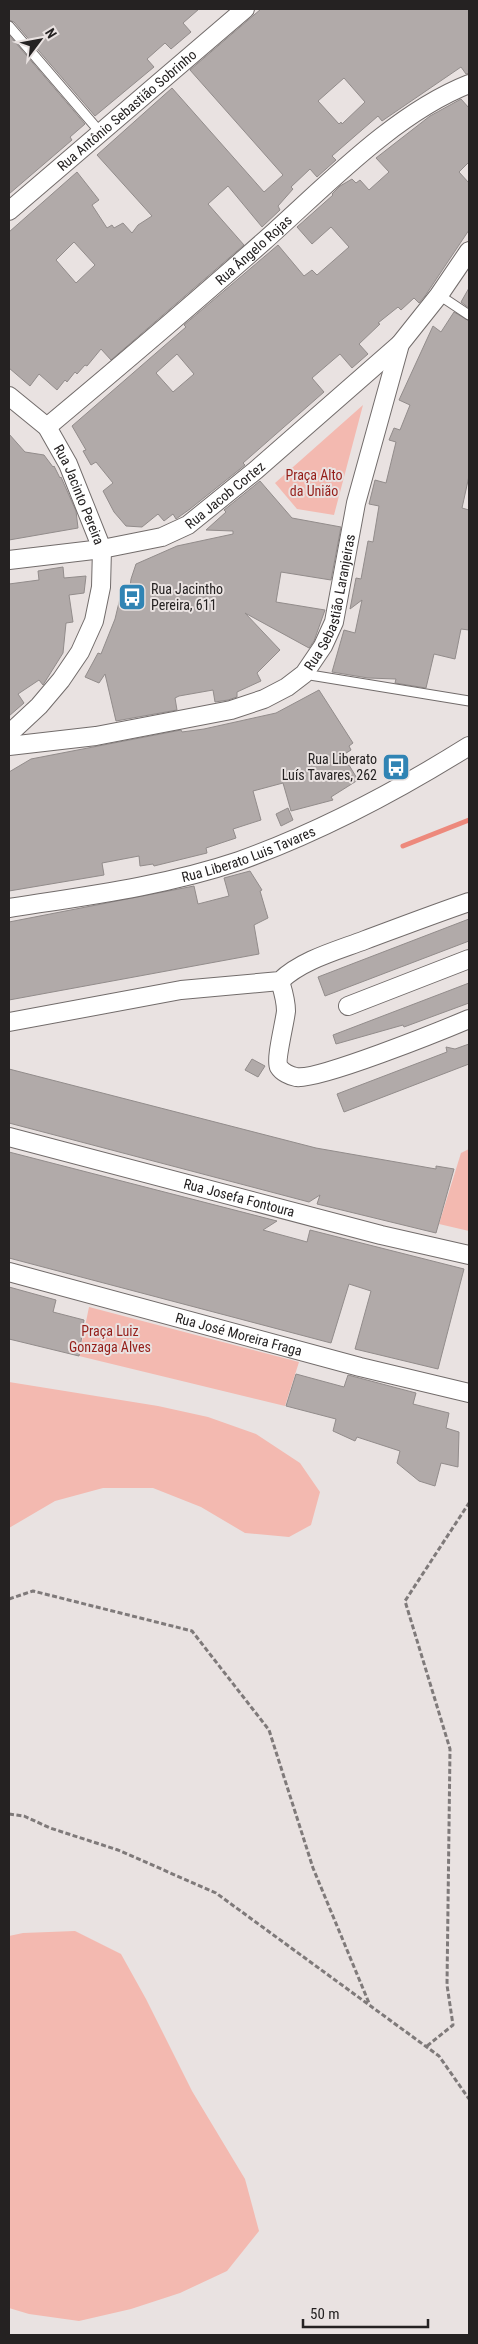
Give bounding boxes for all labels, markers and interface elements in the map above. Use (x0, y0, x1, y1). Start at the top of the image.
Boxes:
north arrow (15, 15, 65, 65)
text: N (42, 25, 60, 41)
street label: Rua Antônio Sebastião Sobrinho (54, 46, 199, 174)
street label: Rua Ângelo Rojas (212, 212, 295, 288)
street label: Rua Jacinto Pereira (51, 442, 107, 547)
street label: Rua Jacob Cortez (182, 458, 268, 532)
park label: Praça Alto da União (285, 467, 343, 499)
street label: Rua Sebastião Laranjeiras (301, 533, 358, 673)
place label: Rua Jacintho Pereira, 611 (151, 581, 223, 613)
bus stop icon: Rua Jacintho Pereira, 611 (117, 582, 147, 612)
place label: Rua Liberato Luís Tavares, 262 (282, 751, 377, 783)
bus stop icon: Rua Liberato Luís Tavares, 262 (381, 752, 411, 782)
street label: Rua Liberato Luis Tavares (180, 823, 318, 885)
street label: Rua Josefa Fontoura (182, 1175, 296, 1220)
street label: Rua José Moreira Fraga (174, 1309, 304, 1359)
park label: Praça Luiz Gonzaga Alves (69, 1323, 151, 1355)
scale bar (303, 2296, 428, 2328)
text: 50 m (310, 2305, 340, 2323)

